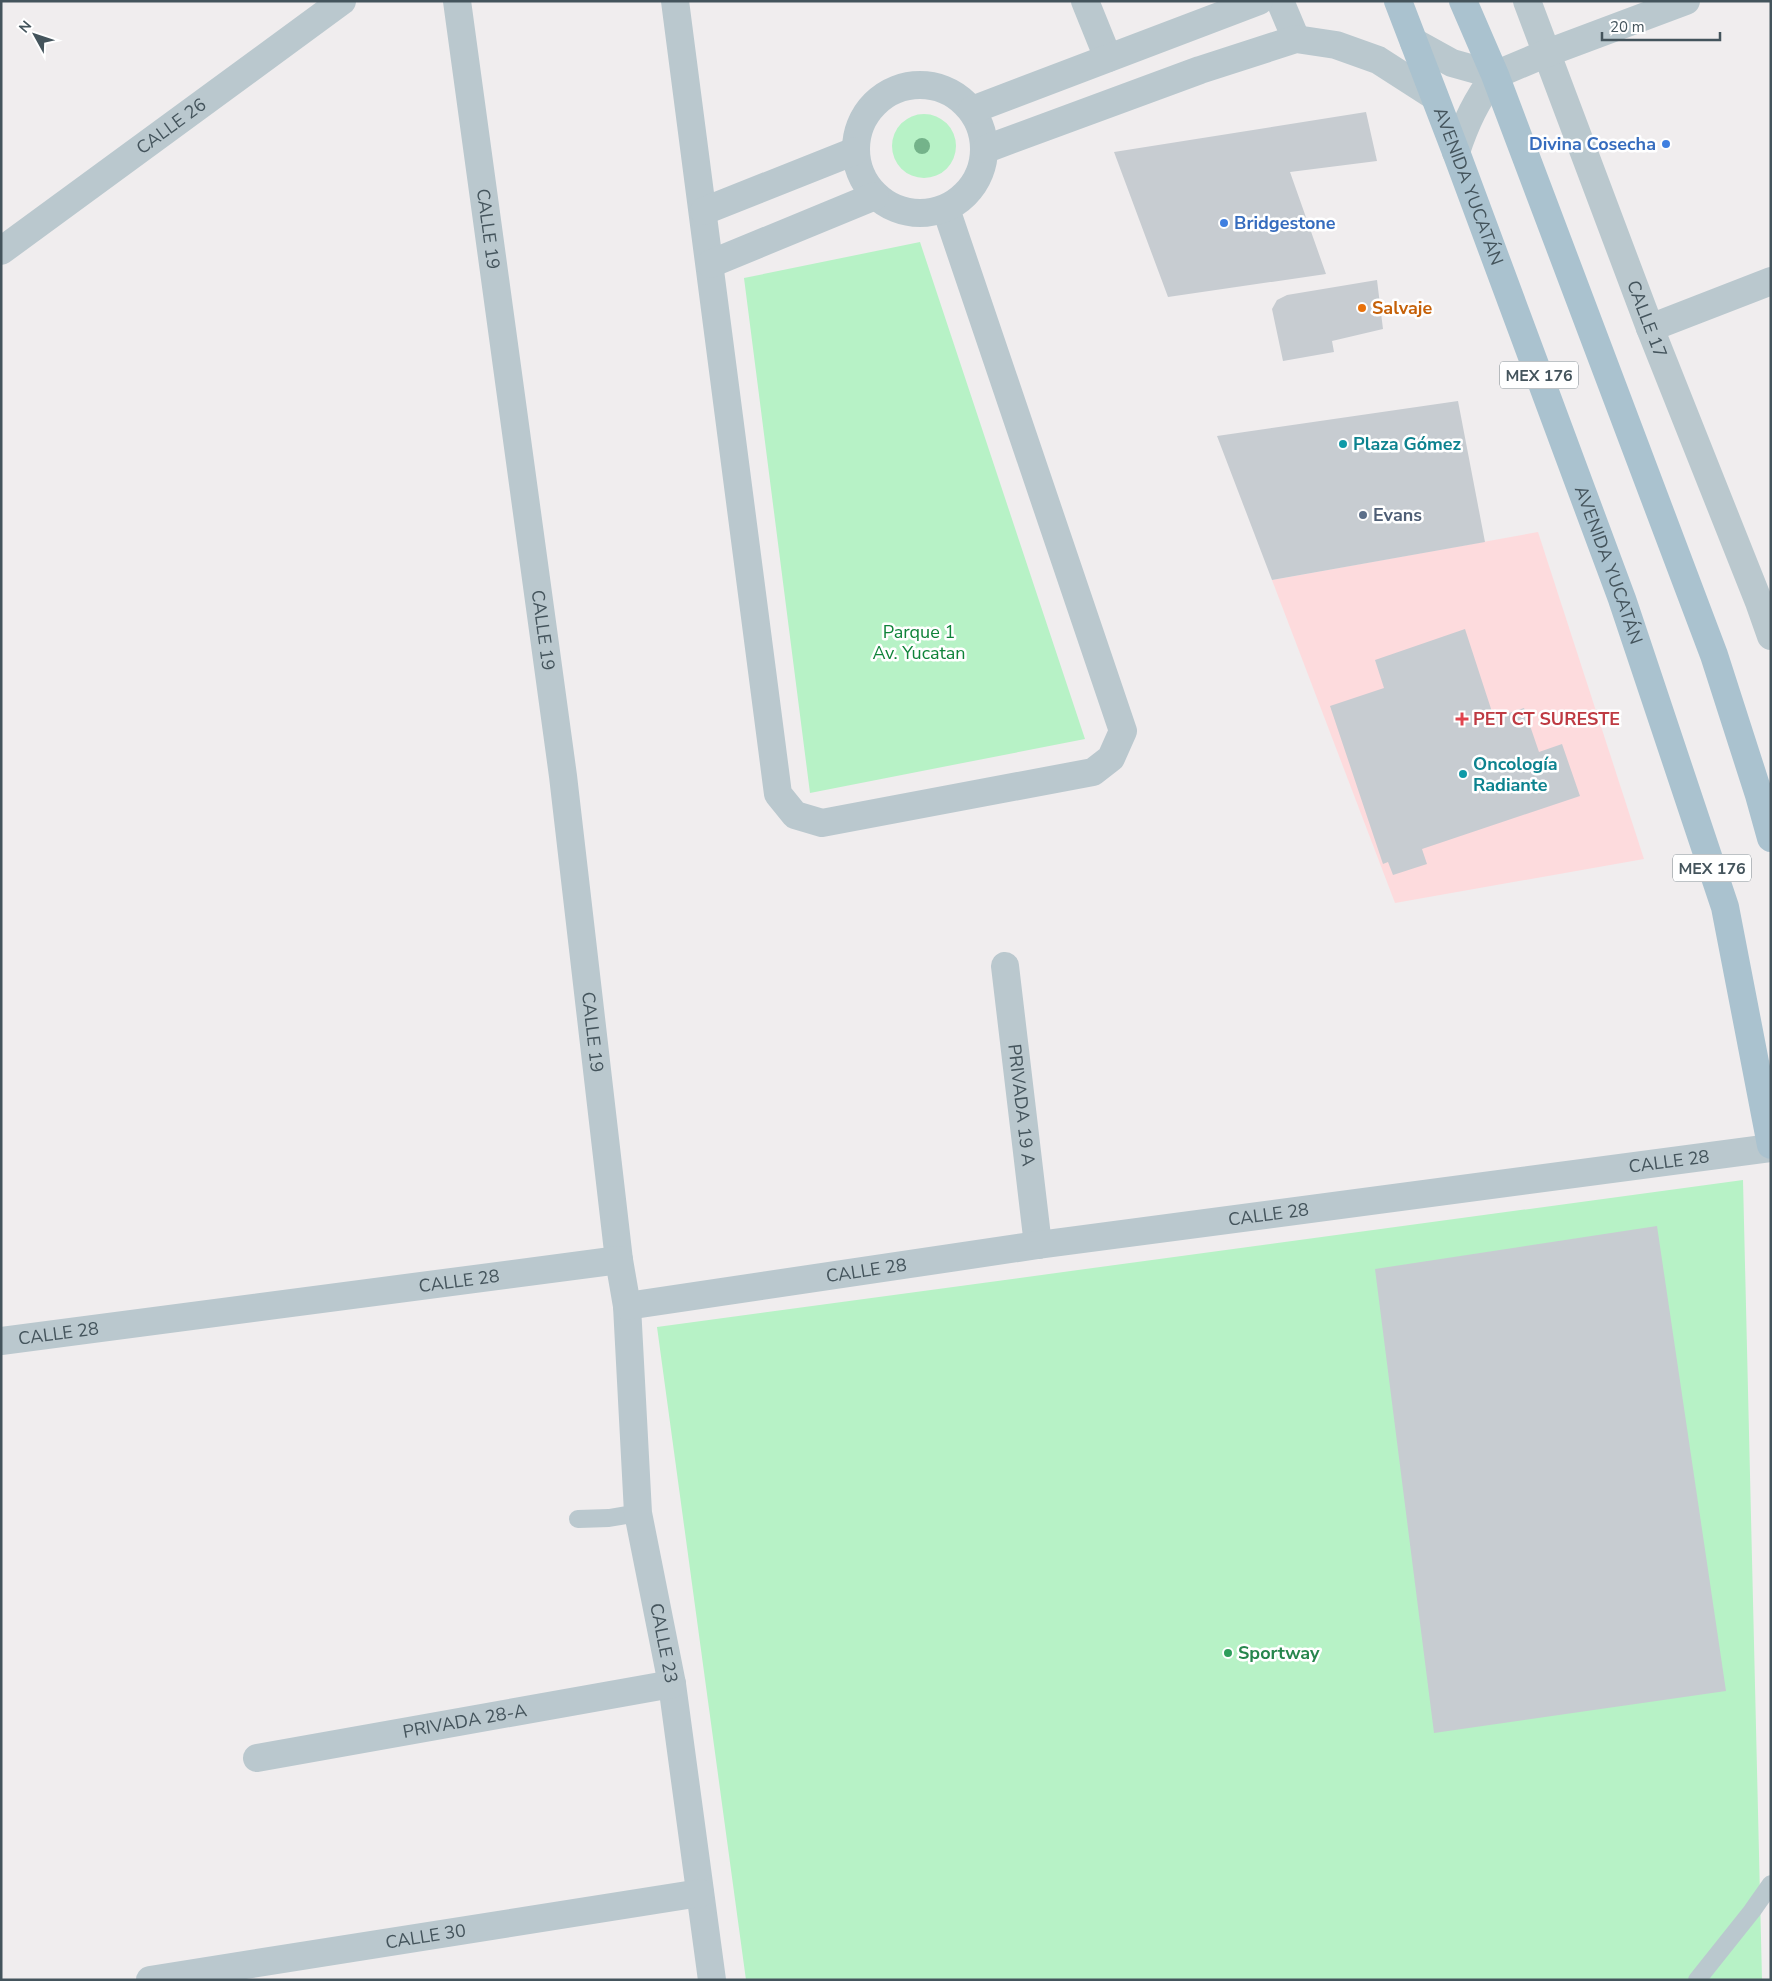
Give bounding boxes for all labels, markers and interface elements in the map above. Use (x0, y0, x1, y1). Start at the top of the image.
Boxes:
north arrow (10, 10, 60, 60)
scale bar (1602, 10, 1720, 42)
text: N (15, 17, 36, 37)
text: 20 m (1610, 17, 1645, 37)
street label: CALLE 26 (131, 93, 211, 160)
street label: AVENIDA YUCATÁN (1428, 103, 1509, 269)
place label: Divina Cosecha (1529, 132, 1656, 156)
marker: Divina Cosecha (1660, 138, 1672, 150)
street label: CALLE 19 (471, 187, 506, 271)
place label: Bridgestone (1234, 211, 1336, 235)
marker: Bridgestone (1218, 217, 1230, 229)
street label: CALLE 17 (1621, 277, 1673, 361)
place label: Salvaje (1372, 296, 1433, 320)
marker: Salvaje (1356, 302, 1368, 314)
road number: MEX 176 (1500, 362, 1578, 388)
place label: Plaza Gómez (1353, 432, 1462, 456)
marker: Plaza Gómez (1337, 438, 1349, 450)
street label: AVENIDA YUCATÁN (1569, 482, 1648, 647)
place label: Evans (1373, 503, 1422, 527)
marker: Evans (1357, 509, 1369, 521)
street label: CALLE 19 (526, 588, 560, 672)
park label: Parque 1 Av. Yucatan (872, 620, 966, 665)
place label: PET CT SURESTE (1473, 707, 1620, 731)
marker: PET CT SURESTE (1455, 712, 1469, 726)
place label: Oncología Radiante (1473, 752, 1558, 797)
marker: Oncología Radiante (1457, 768, 1469, 780)
road number: MEX 176 (1673, 854, 1751, 881)
street label: CALLE 19 (576, 990, 609, 1074)
street label: PRIVADA 19 A (1002, 1043, 1041, 1167)
street label: CALLE 28 (1627, 1144, 1711, 1179)
street label: CALLE 28 (1227, 1197, 1310, 1232)
street label: CALLE 28 (824, 1253, 908, 1288)
street label: CALLE 28 (417, 1264, 501, 1298)
street label: CALLE 28 (17, 1316, 100, 1351)
street label: CALLE 23 (644, 1601, 684, 1685)
place label: Sportway (1238, 1641, 1320, 1665)
marker: Sportway (1222, 1647, 1234, 1659)
street label: PRIVADA 28-A (401, 1698, 529, 1744)
street label: CALLE 30 (384, 1918, 468, 1955)

